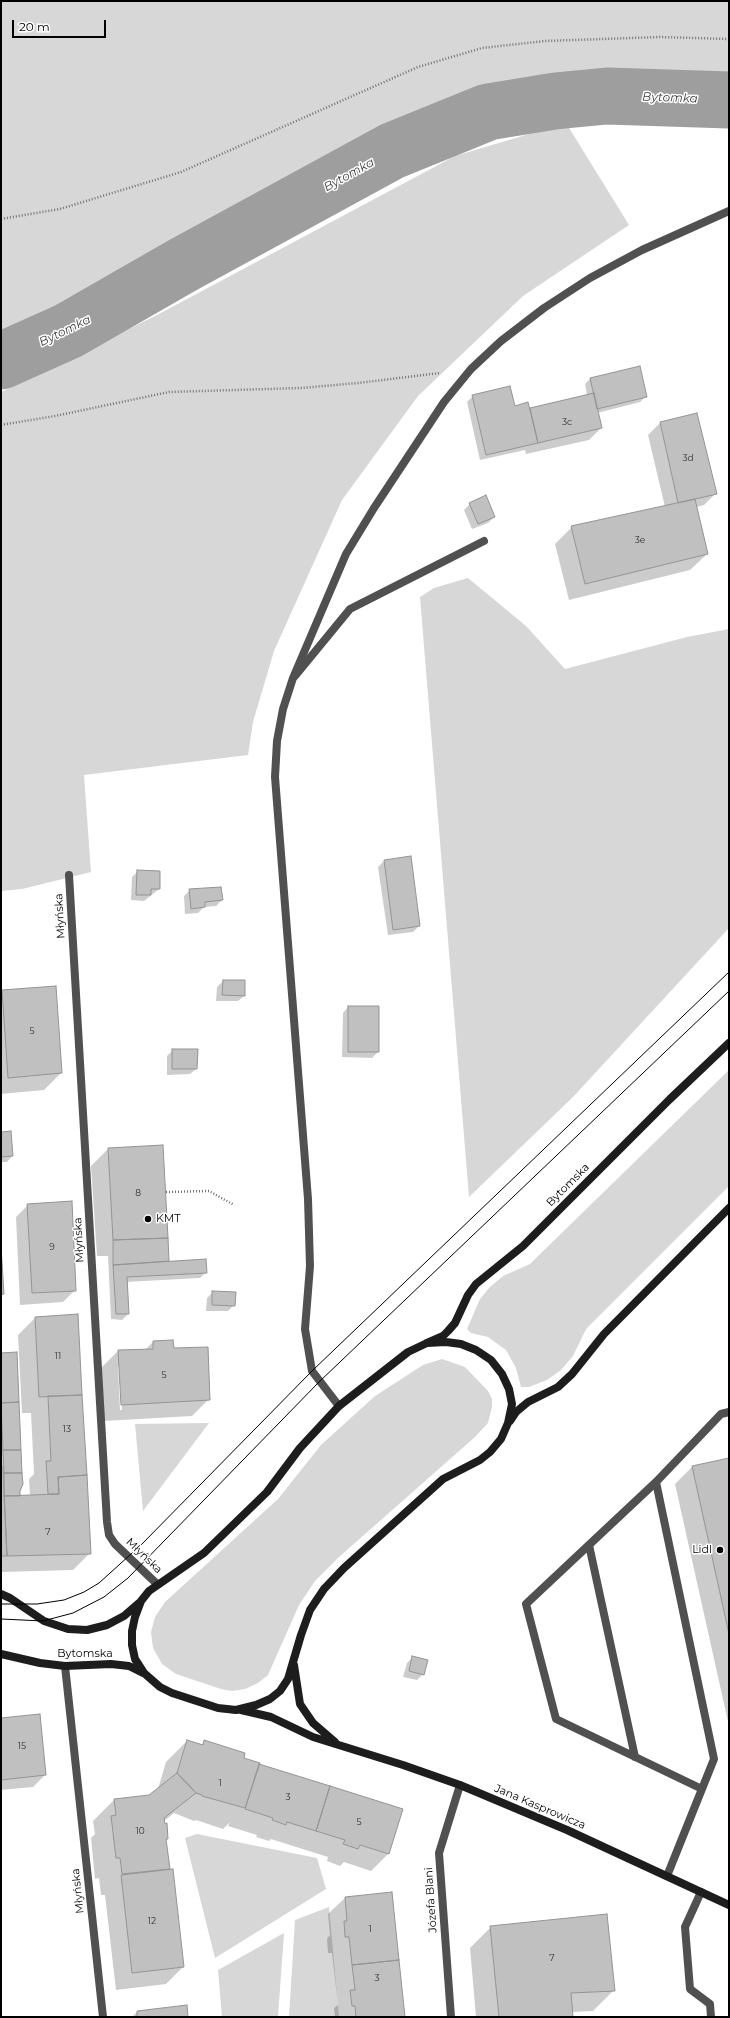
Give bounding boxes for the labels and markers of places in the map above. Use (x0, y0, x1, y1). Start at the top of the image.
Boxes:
place label: KMT (156, 1212, 181, 1226)
marker: KMT (143, 1214, 153, 1224)
place label: Lidl (692, 1543, 712, 1557)
marker: Lidl (715, 1545, 725, 1555)

